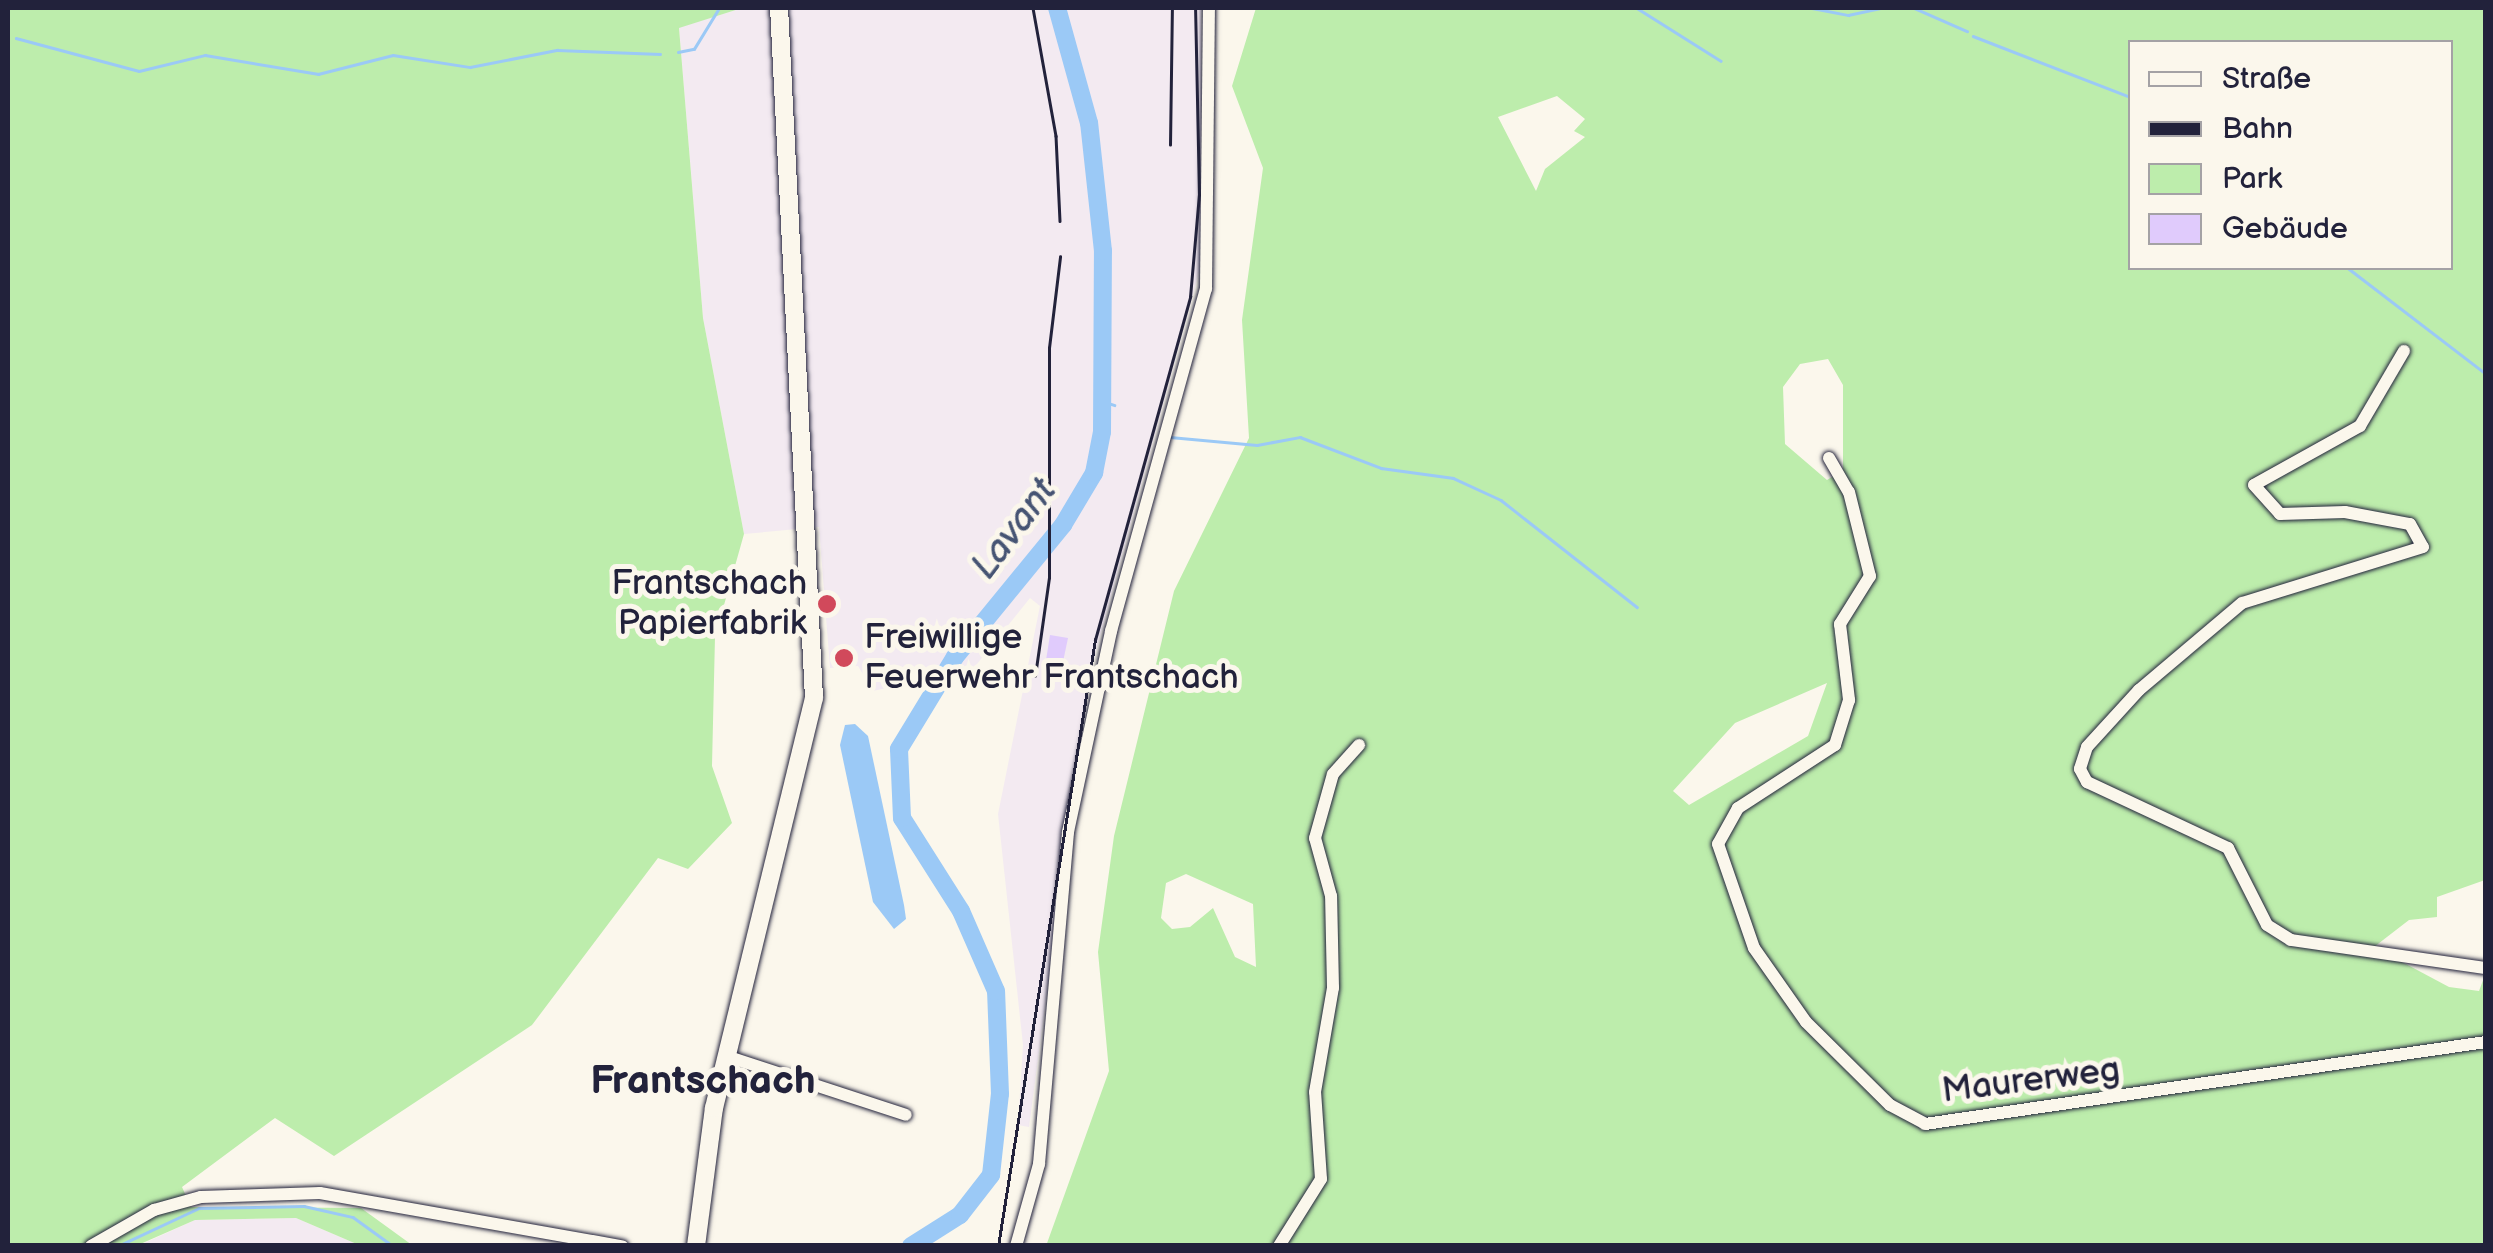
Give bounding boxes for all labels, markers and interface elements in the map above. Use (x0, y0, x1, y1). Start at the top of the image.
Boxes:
legend (2128, 40, 2453, 270)
text: Straße (2222, 61, 2311, 97)
text: Bahn (2222, 111, 2293, 147)
text: Park (2222, 161, 2282, 197)
text: Gebäude (2222, 211, 2348, 247)
water label: Lavant (962, 470, 1066, 588)
place label: Frantschach Papierfabrik (611, 563, 807, 645)
marker: Frantschach Papierfabrik (816, 593, 838, 615)
place label: Freiwillige Feuerwehr Frantschach (864, 617, 1239, 699)
marker: Freiwillige Feuerwehr Frantschach (833, 647, 855, 669)
street label: Maurerweg (1940, 1049, 2122, 1113)
district label: Frantschach (590, 1057, 816, 1105)

